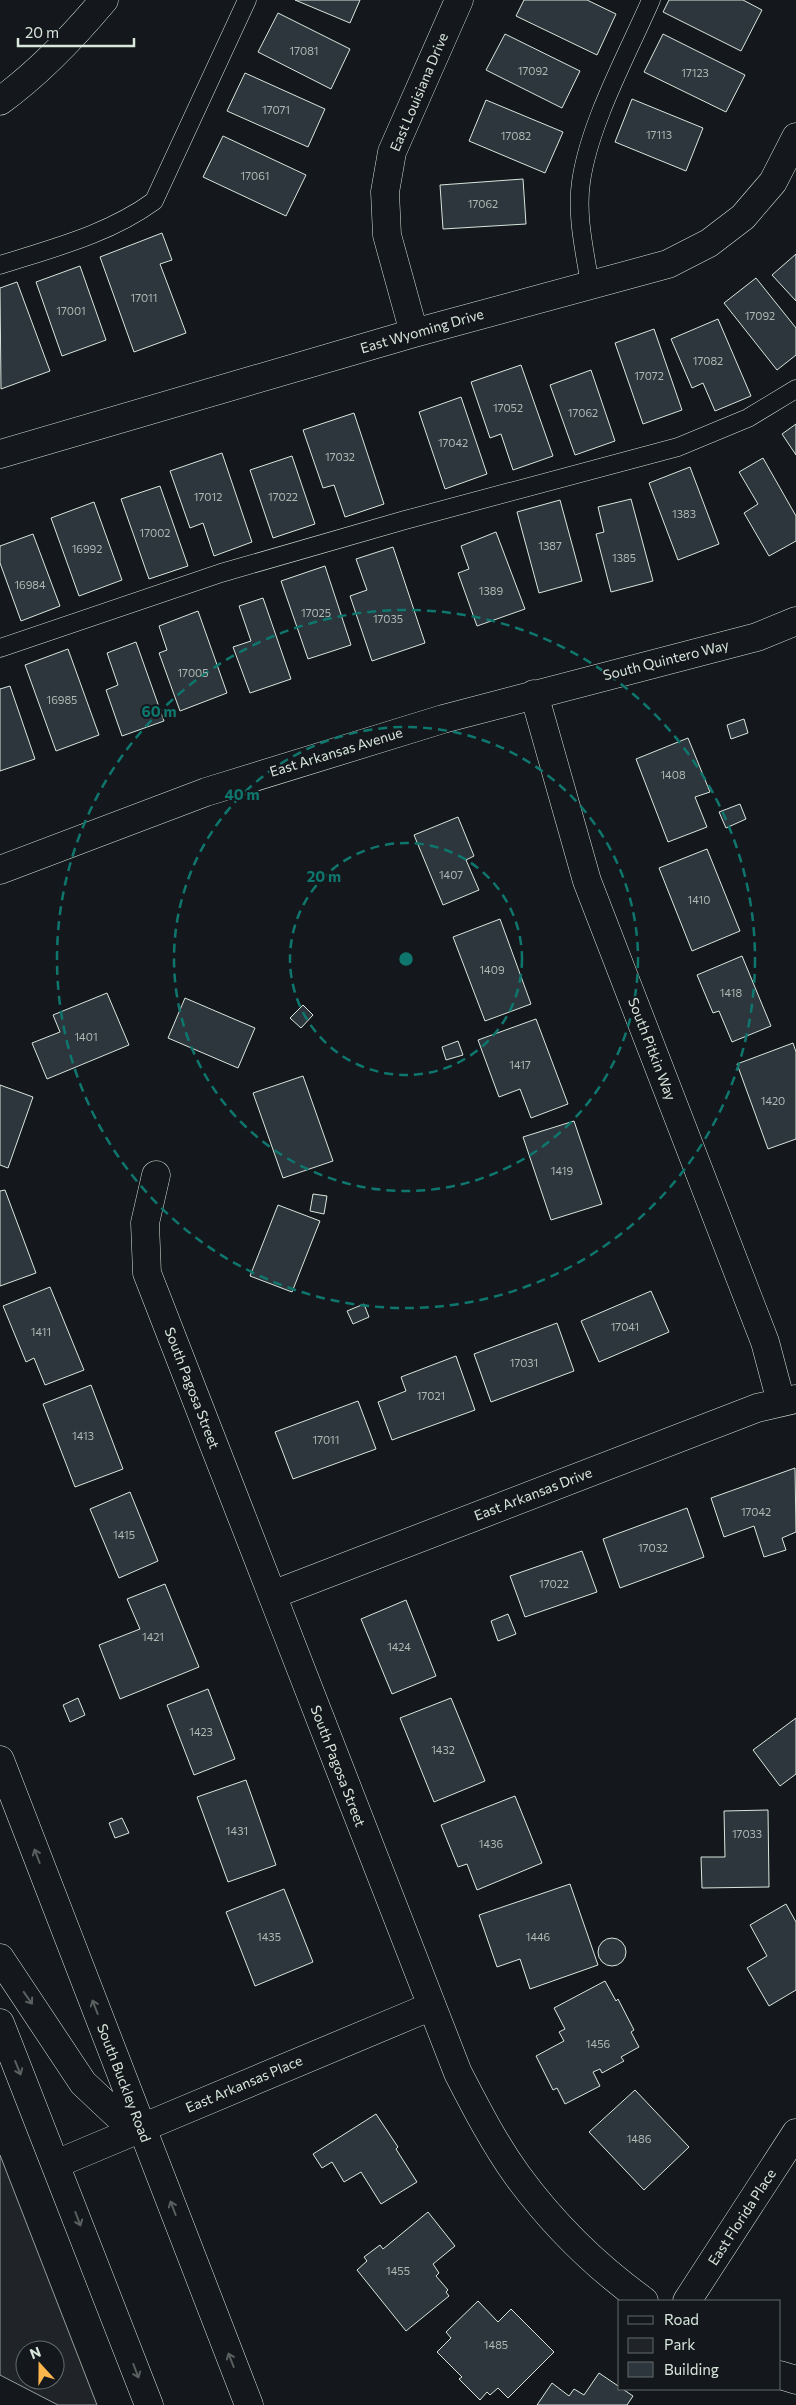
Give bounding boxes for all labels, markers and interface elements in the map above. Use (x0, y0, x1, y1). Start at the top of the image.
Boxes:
scale bar (18, 15, 134, 47)
text: 20 m (25, 23, 59, 41)
street label: East Louisiana Drive (386, 30, 451, 154)
house number: 17081 (289, 44, 319, 57)
house number: 17092 (518, 64, 548, 77)
house number: 17123 (681, 66, 709, 79)
house number: 17071 (262, 103, 290, 116)
house number: 17113 (646, 128, 672, 141)
house number: 17082 (501, 129, 531, 142)
house number: 17061 (240, 169, 270, 182)
house number: 17062 (468, 197, 498, 210)
house number: 17011 (130, 291, 158, 304)
house number: 17001 (56, 304, 86, 317)
street label: East Wyoming Drive (358, 305, 485, 356)
house number: 17092 (745, 309, 775, 322)
house number: 17082 (693, 354, 723, 367)
house number: 17072 (634, 369, 664, 382)
house number: 17052 (493, 401, 523, 414)
house number: 17062 (568, 406, 598, 419)
house number: 17042 (438, 436, 468, 449)
house number: 17032 (325, 450, 355, 463)
house number: 17012 (194, 490, 222, 503)
house number: 17022 (268, 490, 298, 503)
house number: 1383 (672, 507, 696, 520)
house number: 17002 (140, 526, 170, 539)
house number: 1387 (538, 539, 562, 552)
house number: 16992 (72, 542, 102, 555)
house number: 1385 (612, 551, 636, 564)
house number: 16984 (14, 578, 46, 591)
house number: 1389 (479, 584, 503, 597)
house number: 17025 (301, 606, 331, 619)
house number: 17035 (373, 612, 403, 625)
street label: South Quintero Way (601, 636, 731, 683)
house number: 17005 (177, 666, 209, 679)
house number: 16985 (47, 693, 77, 706)
text: 60 m (141, 702, 177, 720)
street label: East Arkansas Avenue (267, 723, 404, 780)
house number: 1408 (660, 768, 686, 781)
text: 40 m (224, 785, 260, 803)
text: 20 m (307, 867, 341, 885)
house number: 1407 (439, 868, 463, 881)
house number: 1410 (688, 893, 710, 906)
centre of rings (397, 950, 415, 968)
house number: 1409 (479, 963, 505, 976)
house number: 1418 (720, 986, 742, 999)
street label: South Pitkin Way (625, 995, 680, 1103)
house number: 1401 (74, 1030, 98, 1043)
house number: 1417 (509, 1058, 531, 1071)
house number: 1420 (761, 1094, 785, 1107)
house number: 1419 (551, 1164, 573, 1177)
house number: 17041 (611, 1320, 639, 1333)
house number: 1411 (31, 1325, 51, 1338)
street label: South Pagosa Street (161, 1325, 224, 1451)
house number: 17031 (510, 1356, 538, 1369)
house number: 17021 (417, 1389, 445, 1402)
house number: 1413 (72, 1429, 94, 1442)
house number: 17011 (312, 1433, 340, 1446)
street label: East Arkansas Drive (471, 1463, 594, 1524)
house number: 17042 (741, 1505, 771, 1518)
house number: 1415 (113, 1528, 135, 1541)
house number: 17032 (638, 1541, 668, 1554)
house number: 17022 (539, 1577, 569, 1590)
house number: 1421 (142, 1630, 164, 1643)
house number: 1424 (387, 1640, 411, 1653)
street label: South Pagosa Street (307, 1703, 370, 1829)
house number: 1423 (189, 1725, 213, 1738)
house number: 1432 (431, 1743, 455, 1756)
house number: 1431 (226, 1824, 248, 1837)
house number: 17033 (732, 1827, 762, 1840)
house number: 1436 (479, 1837, 503, 1850)
one-way arrow (32, 1849, 41, 1864)
house number: 1435 (257, 1930, 281, 1943)
house number: 1446 (526, 1930, 551, 1943)
one-way arrow (23, 1991, 33, 2005)
one-way arrow (90, 2000, 99, 2015)
street label: South Buckley Road (94, 2021, 155, 2144)
house number: 1456 (586, 2037, 610, 2050)
street label: East Arkansas Place (183, 2051, 305, 2116)
one-way arrow (14, 2060, 23, 2075)
house number: 1486 (627, 2132, 652, 2145)
street label: East Florida Place (704, 2165, 779, 2268)
one-way arrow (167, 2201, 177, 2216)
one-way arrow (73, 2211, 83, 2226)
house number: 1455 (386, 2264, 410, 2277)
legend (618, 2300, 781, 2390)
text: Road (664, 2310, 699, 2328)
text: Park (664, 2335, 695, 2353)
house number: 1485 (484, 2338, 508, 2351)
north arrow (15, 2340, 65, 2390)
text: N (27, 2343, 43, 2362)
one-way arrow (226, 2352, 235, 2368)
text: Building (664, 2360, 719, 2378)
one-way arrow (132, 2363, 141, 2378)

